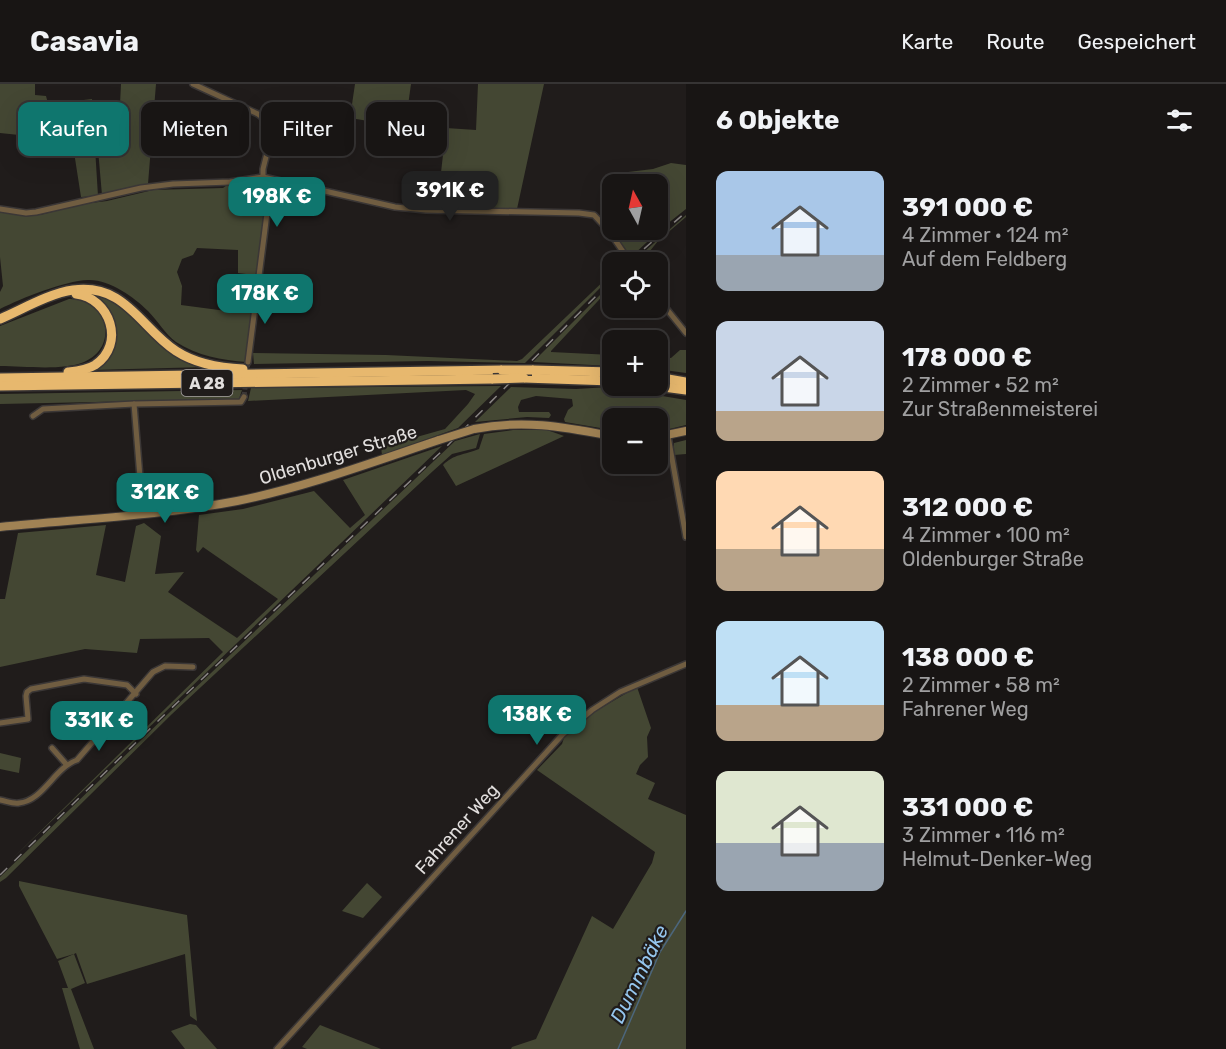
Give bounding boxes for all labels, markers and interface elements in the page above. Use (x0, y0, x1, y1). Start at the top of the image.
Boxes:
text: Casavia (30, 25, 139, 58)
text: Karte (901, 29, 953, 54)
text: Route (986, 29, 1045, 54)
text: Gespeichert (1078, 29, 1196, 54)
chip: Kaufen (18, 102, 129, 156)
chip: Mieten (141, 102, 249, 156)
chip: Filter (261, 102, 354, 156)
chip: Neu (366, 102, 447, 156)
icon: filters (1163, 104, 1196, 137)
text: 6 Objekte (716, 105, 840, 136)
pin: 391K € (401, 171, 499, 222)
north arrow (602, 174, 668, 240)
map controls (602, 174, 668, 474)
pin: 198K € (228, 177, 326, 228)
text: 391K € (415, 178, 485, 202)
text: 198K € (242, 184, 312, 208)
text: 391 000 € (902, 192, 1033, 223)
icon: home (764, 195, 836, 267)
text: 4 Zimmer · 124 m² (902, 223, 1069, 247)
text: Auf dem Feldberg (902, 247, 1067, 271)
button: locate (602, 252, 668, 318)
pin: 178K € (216, 274, 314, 325)
text: 178K € (231, 281, 299, 305)
button: + (602, 330, 668, 396)
text: 178 000 € (902, 342, 1032, 373)
icon: home (764, 345, 836, 417)
road number: A 28 (182, 370, 232, 396)
text: 2 Zimmer · 52 m² (902, 373, 1059, 397)
text: Zur Straßenmeisterei (902, 397, 1098, 421)
button: − (602, 408, 668, 474)
street label: Oldenburger Straße (257, 421, 419, 489)
pin: 312K € (116, 473, 214, 524)
text: 312K € (131, 480, 199, 504)
text: 312 000 € (902, 492, 1033, 523)
icon: home (764, 495, 836, 567)
text: 4 Zimmer · 100 m² (902, 523, 1070, 547)
text: Oldenburger Straße (902, 547, 1084, 571)
text: 138 000 € (902, 642, 1034, 673)
icon: home (764, 645, 836, 717)
text: 2 Zimmer · 58 m² (902, 673, 1060, 697)
pin: 138K € (488, 695, 586, 746)
text: Fahrener Weg (902, 697, 1029, 721)
pin: 331K € (50, 701, 148, 752)
text: 138K € (502, 702, 572, 726)
text: 331K € (64, 708, 134, 732)
street label: Fahrener Weg (411, 779, 503, 879)
text: 331 000 € (902, 792, 1033, 823)
icon: home (764, 795, 836, 867)
text: 3 Zimmer · 116 m² (902, 823, 1065, 847)
text: Helmut-Denker-Weg (902, 847, 1092, 871)
water label: Dummbäke (605, 921, 673, 1027)

